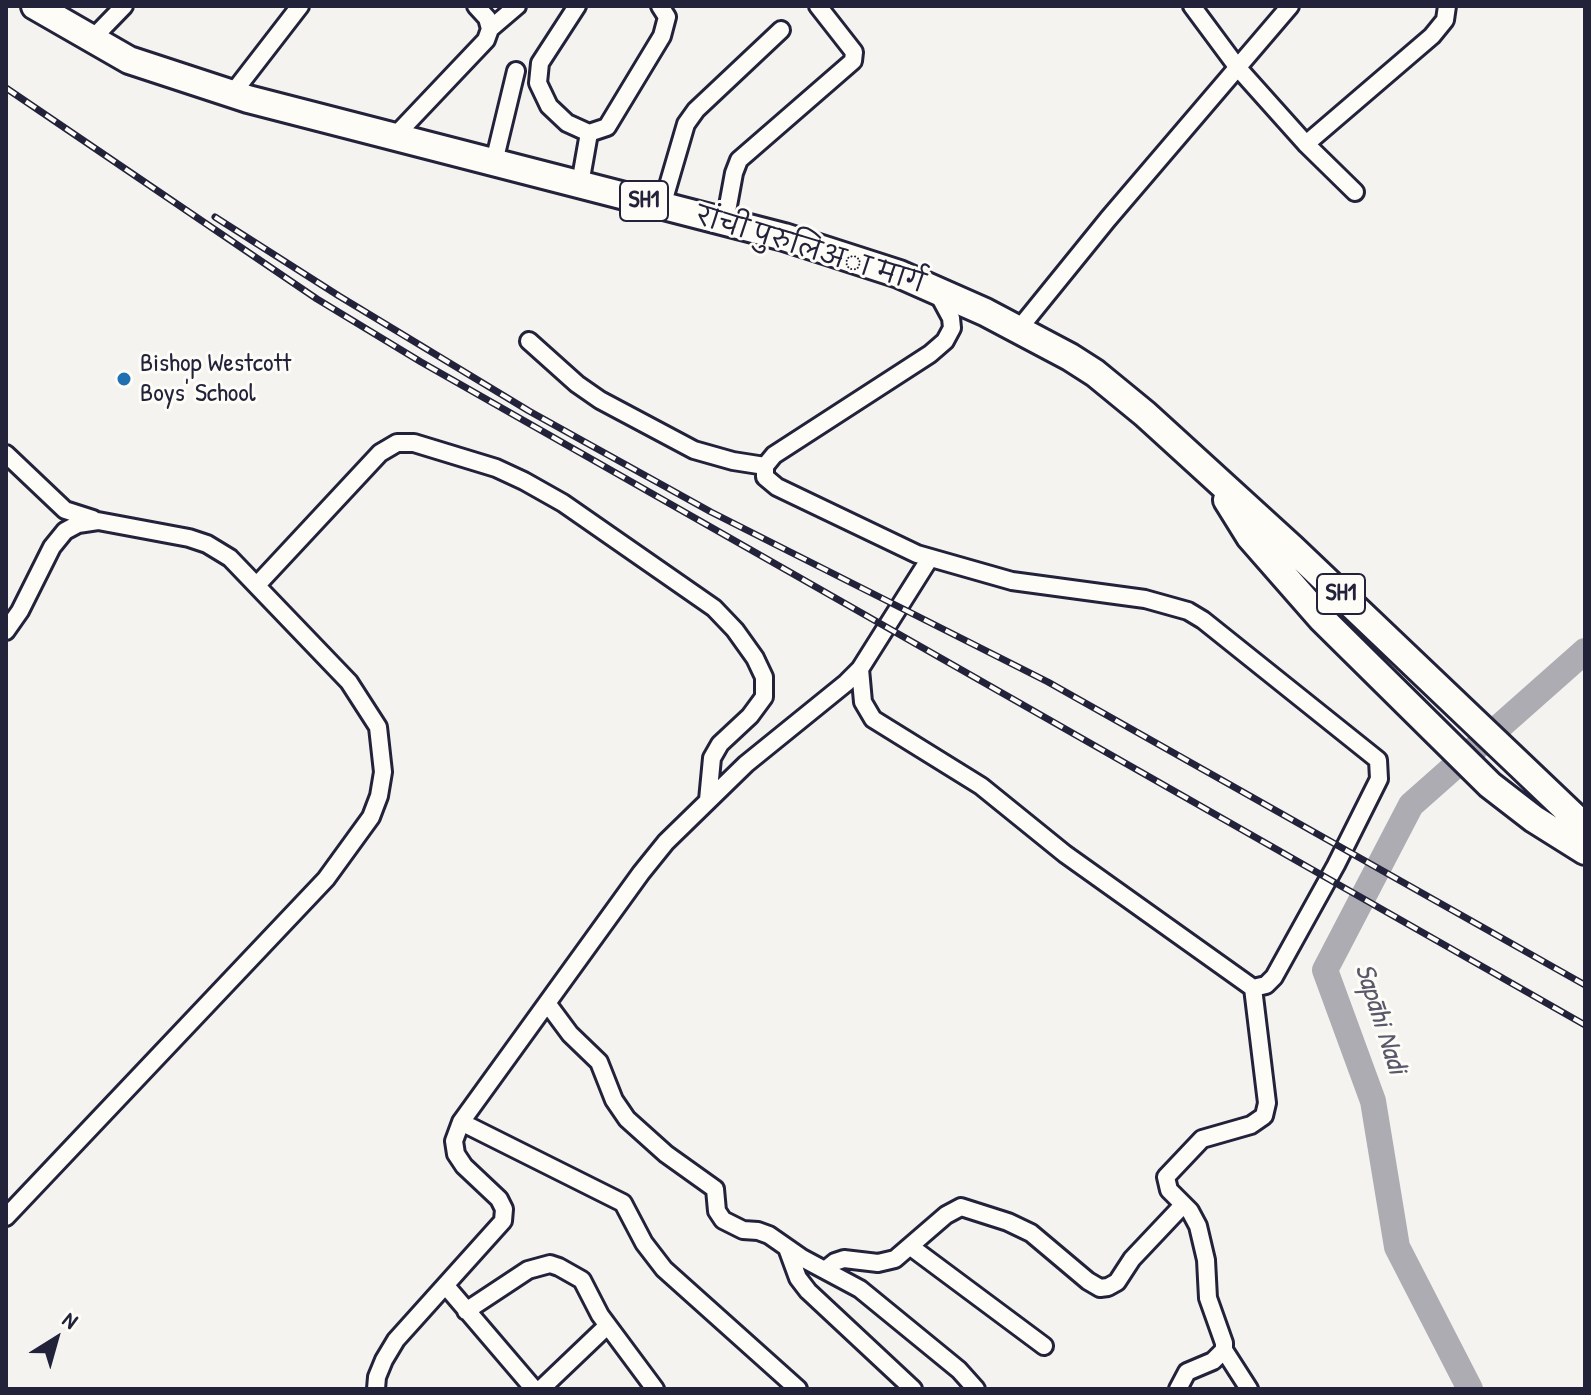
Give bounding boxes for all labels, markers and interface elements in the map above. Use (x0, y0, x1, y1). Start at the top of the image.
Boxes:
road number: SH1 (620, 181, 668, 221)
street label: रांची पुरुलिअा मार्ग (692, 201, 928, 301)
place label: Bishop Westcott Boys' School (140, 348, 291, 410)
marker: Bishop Westcott Boys' School (115, 370, 133, 388)
road number: SH1 (1317, 574, 1365, 614)
water label: Sapāhi Nadi (1346, 959, 1414, 1079)
north arrow (16, 1299, 96, 1379)
text: N (57, 1304, 84, 1335)

